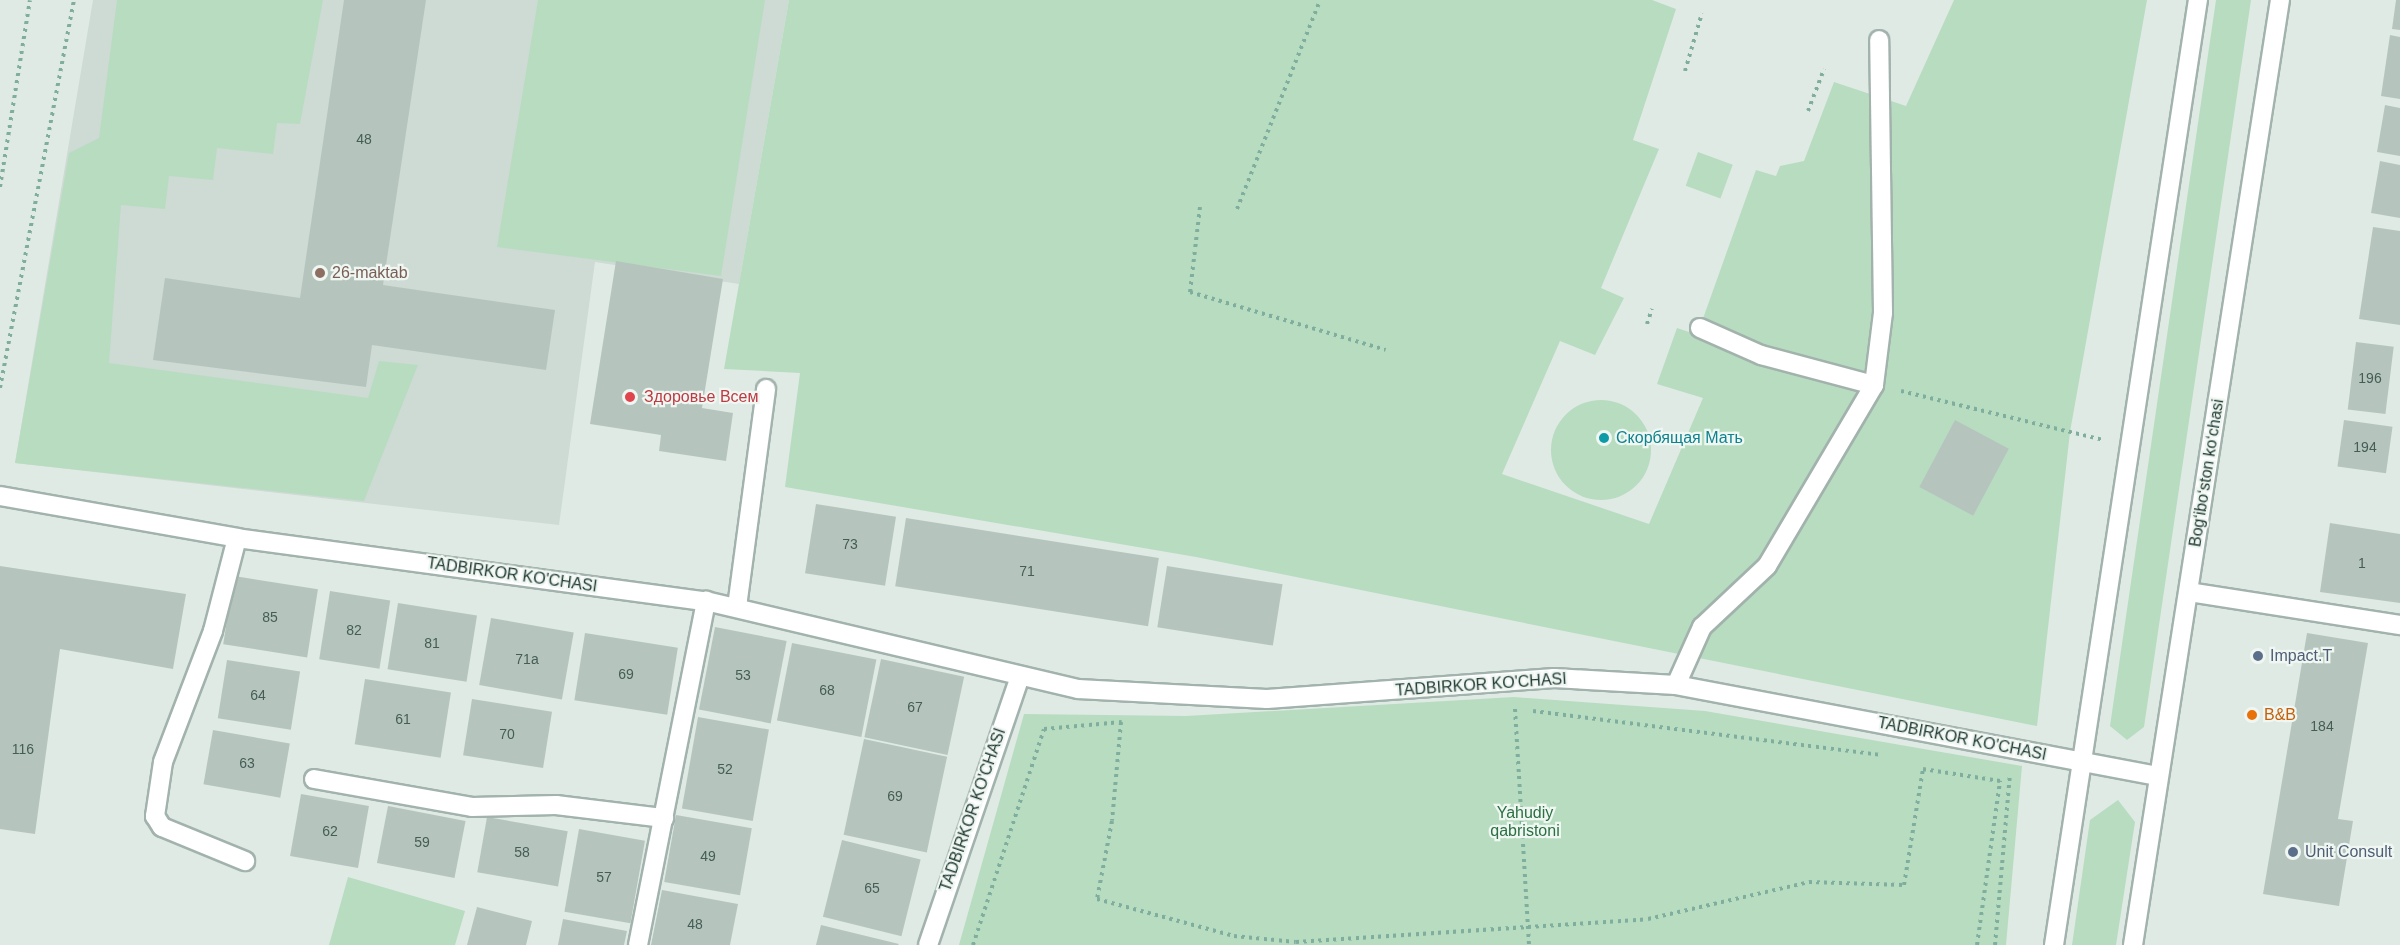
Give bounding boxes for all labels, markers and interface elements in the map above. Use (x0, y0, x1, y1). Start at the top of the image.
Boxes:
house number: 48 (356, 131, 372, 147)
place label: 26-maktab (332, 263, 408, 283)
marker: 26-maktab (313, 266, 327, 280)
house number: 196 (2358, 370, 2382, 386)
place label: Здоровье Всем (644, 387, 758, 407)
marker: Здоровье Всем (621, 388, 639, 406)
street label: Bogʻiboʻston koʻchasi (2186, 398, 2228, 548)
place label: Скорбящая Мать (1616, 428, 1743, 448)
marker: Скорбящая Мать (1597, 431, 1611, 445)
house number: 194 (2353, 439, 2377, 455)
house number: 73 (842, 536, 858, 552)
street label: TADBIRKOR KO'CHASI (426, 554, 598, 596)
house number: 1 (2358, 555, 2366, 571)
house number: 71 (1019, 563, 1035, 579)
house number: 85 (262, 609, 278, 625)
house number: 82 (346, 622, 362, 638)
house number: 81 (424, 635, 440, 651)
place label: Impact.T (2270, 646, 2332, 666)
marker: Impact.T (2251, 649, 2265, 663)
house number: 71a (515, 651, 539, 667)
house number: 69 (618, 666, 634, 682)
house number: 53 (735, 667, 751, 683)
street label: TADBIRKOR KO'CHASI (1395, 669, 1567, 701)
house number: 68 (819, 682, 835, 698)
house number: 64 (250, 687, 266, 703)
house number: 67 (907, 699, 923, 715)
place label: B&B (2264, 705, 2296, 725)
marker: B&B (2245, 708, 2259, 722)
house number: 61 (395, 711, 411, 727)
street label: TADBIRKOR KO'CHASI (1876, 713, 2048, 765)
house number: 184 (2310, 718, 2334, 734)
house number: 70 (499, 726, 515, 742)
street label: TADBIRKOR KO'CHASI (936, 726, 1010, 894)
house number: 116 (12, 741, 34, 757)
house number: 63 (239, 755, 255, 771)
house number: 52 (717, 761, 733, 777)
house number: 69 (887, 788, 903, 804)
park label: Yahudiy qabristoni (1490, 803, 1560, 841)
house number: 62 (322, 823, 338, 839)
house number: 59 (414, 834, 430, 850)
place label: Unit Consult (2305, 842, 2392, 862)
house number: 58 (514, 844, 530, 860)
marker: Unit Consult (2286, 845, 2300, 859)
house number: 49 (700, 848, 716, 864)
house number: 57 (596, 869, 612, 885)
house number: 65 (864, 880, 880, 896)
house number: 48 (687, 916, 703, 932)

